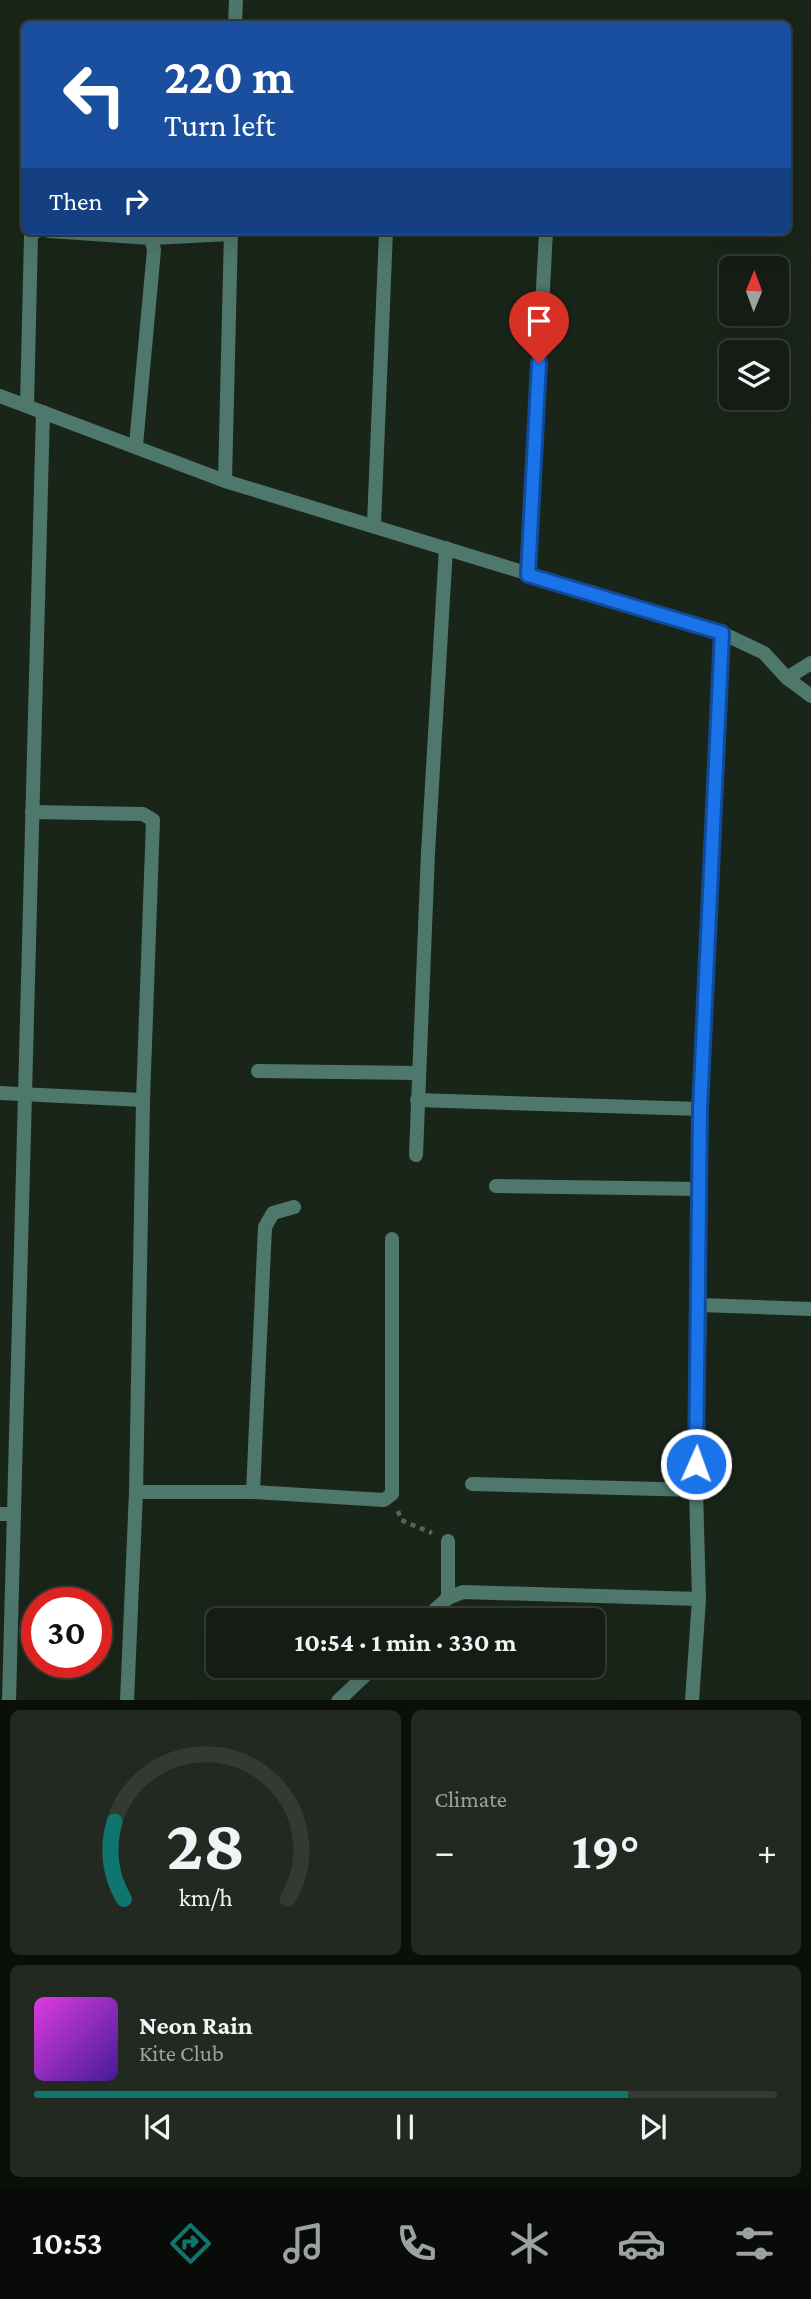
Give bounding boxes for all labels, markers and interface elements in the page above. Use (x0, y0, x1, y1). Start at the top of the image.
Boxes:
icon: left (49, 49, 140, 140)
text: 220 m (164, 49, 294, 104)
text: Turn left (164, 107, 275, 143)
icon: right (117, 182, 155, 220)
text: Then (49, 187, 103, 216)
north arrow (719, 256, 789, 326)
map controls (719, 256, 789, 410)
pin (509, 291, 569, 363)
icon: arrive (520, 302, 558, 340)
button: layers (719, 340, 789, 410)
position arrow (659, 1427, 733, 1501)
speed limit sign: 30 (21, 1587, 112, 1678)
text: 10:54 · 1 min · 330 m (295, 1628, 516, 1657)
text: Climate (435, 1786, 507, 1812)
text: 28 (166, 1804, 245, 1885)
text: 19° (572, 1821, 640, 1879)
text: − (435, 1830, 455, 1872)
text: + (757, 1830, 777, 1872)
text: km/h (178, 1883, 232, 1910)
text: Neon Rain (139, 2011, 253, 2040)
text: Kite Club (139, 2040, 224, 2066)
icon: previous (139, 2108, 177, 2146)
icon: pause (386, 2108, 424, 2146)
icon: next (634, 2108, 672, 2146)
icon: directions (166, 2219, 215, 2268)
icon: music (279, 2219, 328, 2268)
icon: phone (392, 2219, 441, 2268)
icon: climate (505, 2219, 554, 2268)
icon: car (617, 2219, 666, 2268)
icon: filters (730, 2219, 779, 2268)
text: 10:53 (32, 2225, 103, 2261)

